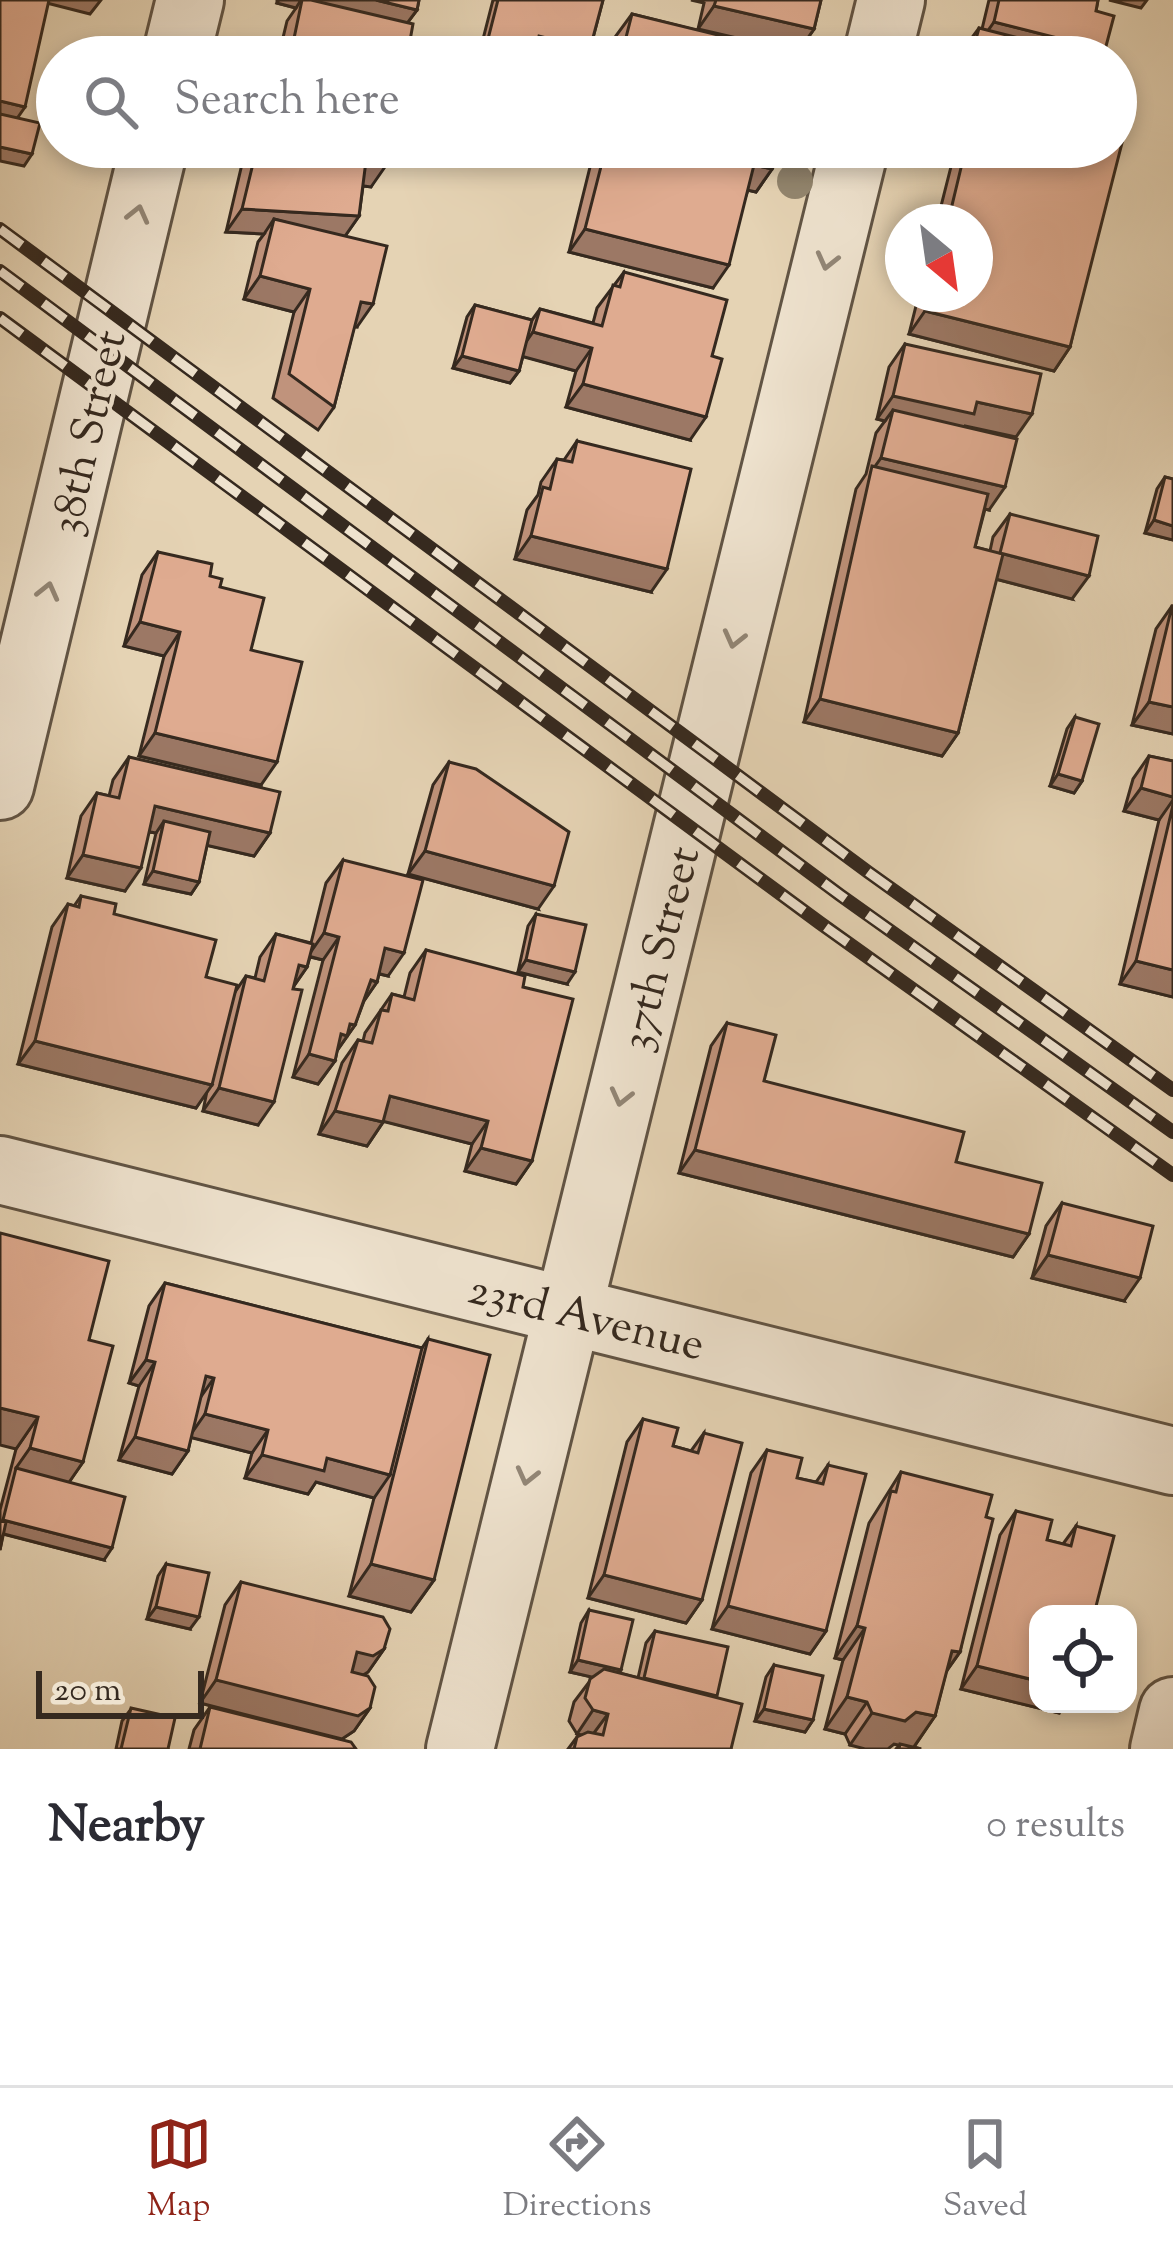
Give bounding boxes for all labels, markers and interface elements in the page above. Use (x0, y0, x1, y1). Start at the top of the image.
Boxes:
search box (36, 36, 1137, 168)
icon: search (78, 69, 144, 135)
text: Search here (174, 70, 400, 135)
one-way arrow (124, 204, 149, 225)
north arrow (885, 204, 993, 312)
one-way arrow (816, 250, 841, 270)
street label: 38th Street (36, 324, 146, 542)
one-way arrow (34, 582, 59, 602)
one-way arrow (723, 629, 748, 649)
street label: 37th Street (607, 840, 720, 1058)
one-way arrow (610, 1087, 635, 1107)
street label: 23rd Avenue (461, 1260, 710, 1381)
one-way arrow (516, 1465, 541, 1485)
map controls (1029, 1605, 1137, 1713)
button: locate (1029, 1605, 1137, 1713)
scale bar (36, 1665, 204, 1718)
text: 20 m (54, 1668, 121, 1716)
text: Nearby (48, 1791, 205, 1864)
text: 0 results (986, 1799, 1125, 1855)
tab: Map (146, 2111, 212, 2231)
tab: Directions (503, 2111, 652, 2231)
tab: Saved (943, 2111, 1027, 2231)

